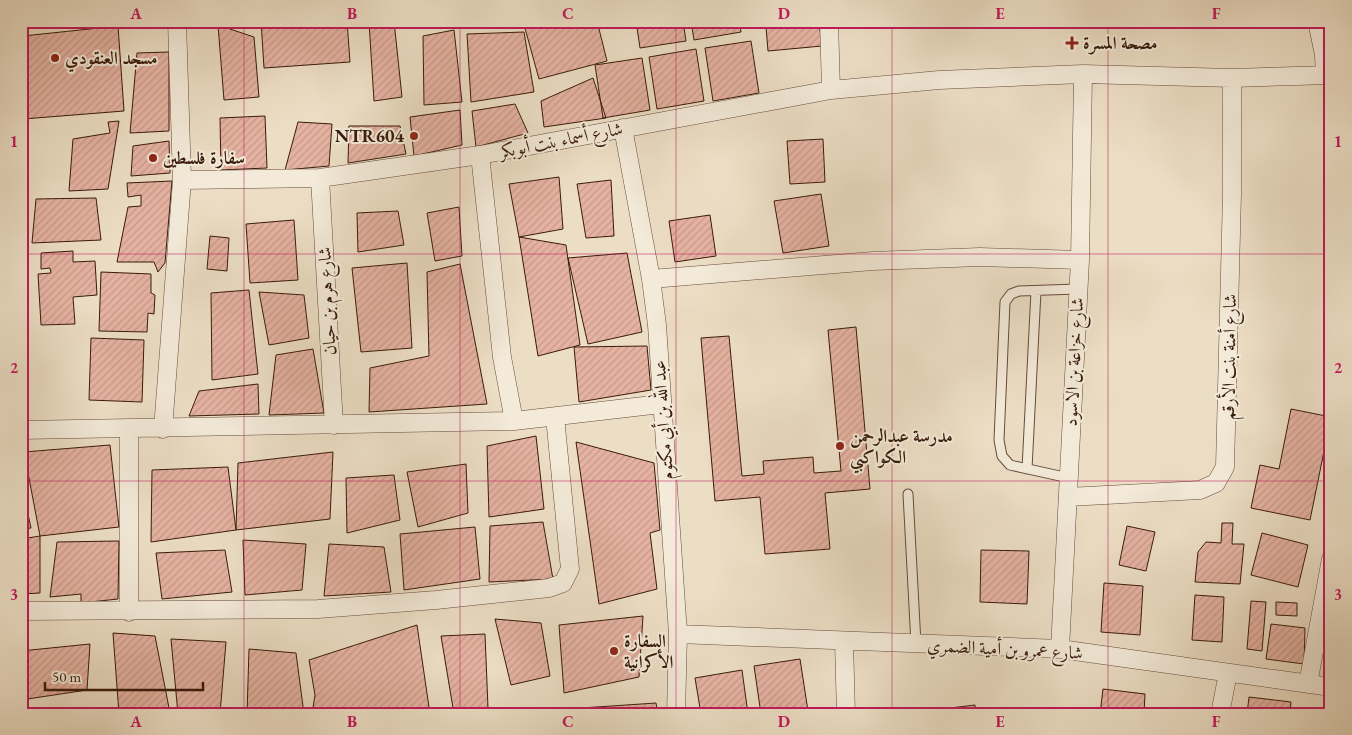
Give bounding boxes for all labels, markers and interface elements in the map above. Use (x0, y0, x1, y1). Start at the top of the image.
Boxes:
text: A (129, 3, 142, 24)
text: B (347, 3, 357, 24)
text: C (562, 3, 574, 24)
text: D (778, 3, 790, 24)
text: E (995, 3, 1005, 24)
text: F (1212, 3, 1221, 24)
place label: مصحة المسرة (1083, 31, 1157, 55)
marker: مصحة المسرة (1065, 36, 1079, 50)
place label: مسجد العنقودي (65, 46, 157, 73)
marker: مسجد العنقودي (49, 52, 61, 64)
street label: شارع أسماء بنت أبوبكر (495, 115, 625, 167)
place label: NTR604 (335, 124, 404, 147)
marker: NTR604 (408, 130, 420, 142)
text: 1 (10, 131, 18, 152)
text: 1 (1334, 131, 1342, 152)
place label: سفارة فلسطين (163, 146, 245, 169)
marker: سفارة فلسطين (147, 152, 159, 164)
street label: شارع هرم بن حيان (312, 246, 346, 356)
street label: شارع أمنة بنت الأرقم (1215, 294, 1247, 420)
street label: شارع خزاعة بن الاسود (1059, 297, 1092, 427)
text: 2 (10, 357, 19, 378)
text: 2 (1334, 357, 1343, 378)
street label: عبد الله بن أبي مكتوم (645, 359, 683, 481)
place label: مدرسة عبدالرحمن الكواكبي (850, 424, 953, 474)
marker: مدرسة عبدالرحمن الكواكبي (834, 440, 846, 452)
text: 3 (10, 584, 18, 605)
text: 3 (1334, 584, 1342, 605)
place label: السفارة الأكرانية (624, 629, 673, 673)
street label: شارع عمرو بن أمية الضمري (926, 632, 1084, 668)
marker: السفارة الأكرانية (608, 645, 620, 657)
scale bar (45, 660, 202, 692)
text: 50 m (52, 667, 81, 686)
text: A (129, 711, 142, 732)
text: B (347, 711, 357, 732)
text: C (562, 711, 574, 732)
text: D (778, 711, 790, 732)
text: E (995, 711, 1005, 732)
text: F (1212, 711, 1221, 732)

